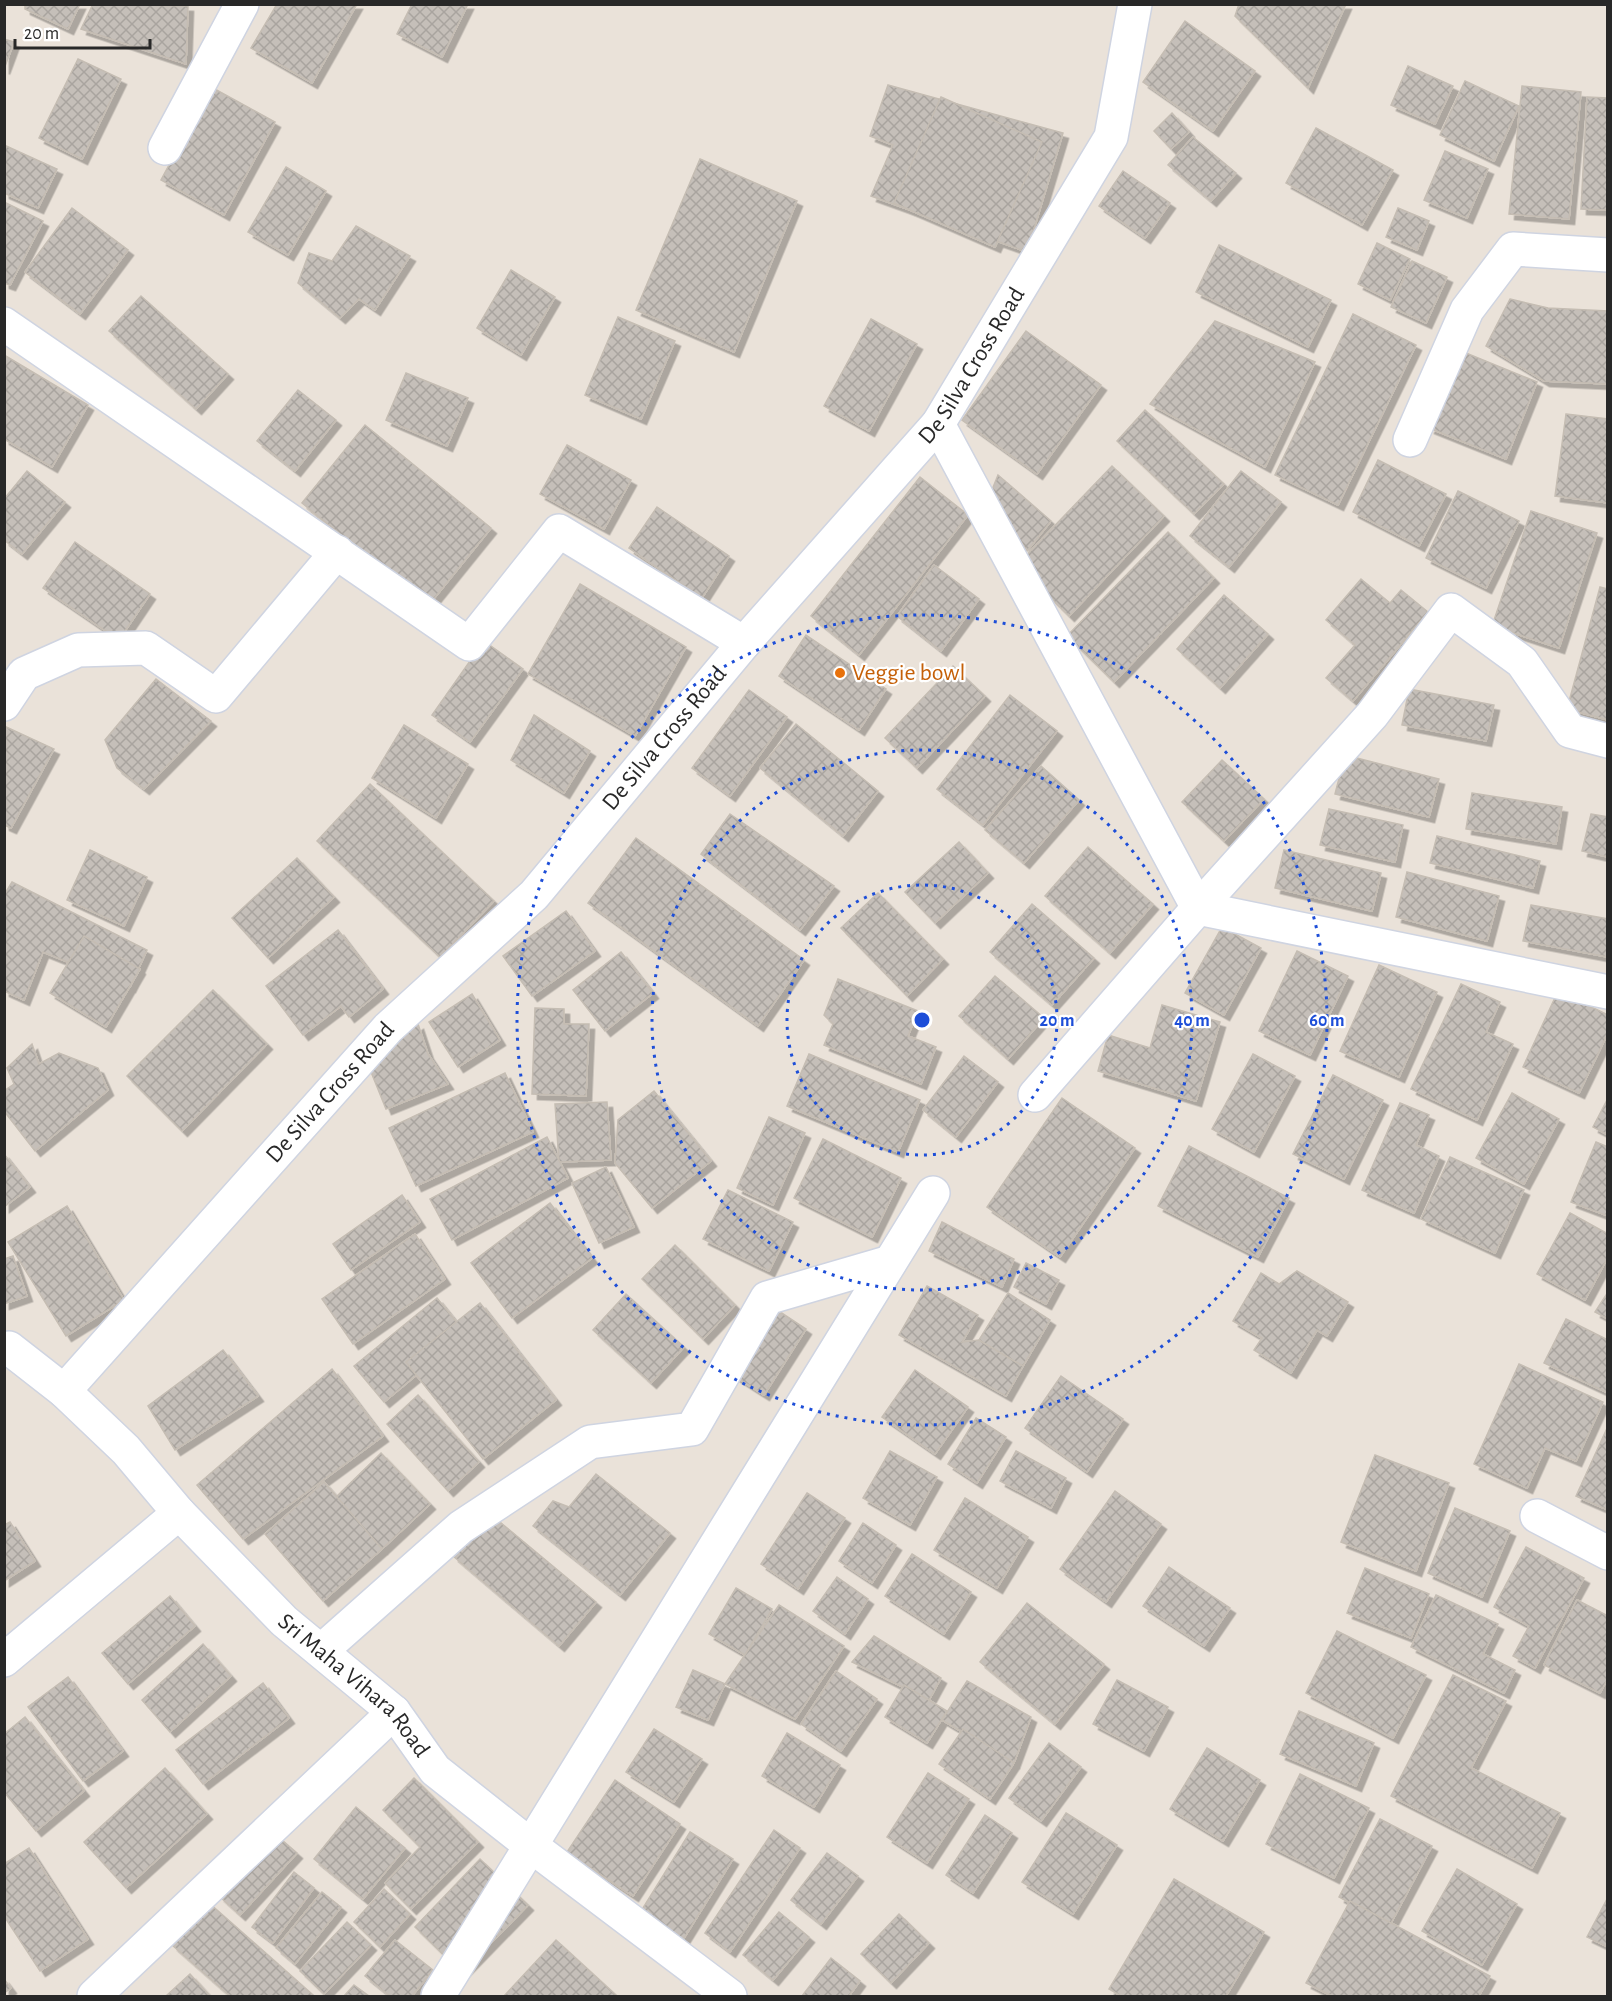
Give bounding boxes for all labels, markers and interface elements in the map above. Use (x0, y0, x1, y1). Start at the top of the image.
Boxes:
scale bar (15, 12, 150, 50)
text: 20 m (24, 25, 59, 43)
street label: De Silva Cross Road (914, 283, 1029, 449)
place label: Veggie bowl (852, 661, 965, 685)
street label: De Silva Cross Road (598, 662, 731, 815)
marker: Veggie bowl (833, 666, 847, 680)
centre of rings (912, 1010, 932, 1030)
text: 20 m (1039, 1012, 1075, 1030)
text: 40 m (1174, 1012, 1210, 1030)
text: 60 m (1309, 1012, 1345, 1030)
street label: De Silva Cross Road (262, 1018, 399, 1168)
street label: Sri Maha Vihara Road (273, 1609, 434, 1762)

